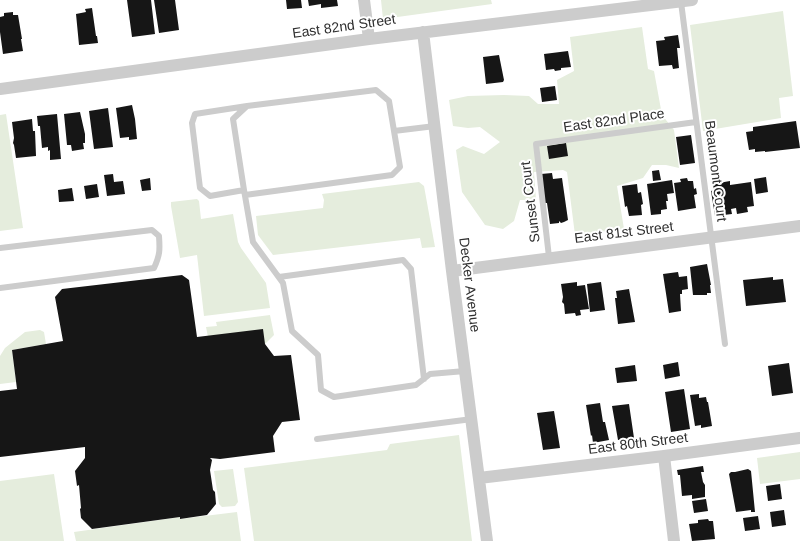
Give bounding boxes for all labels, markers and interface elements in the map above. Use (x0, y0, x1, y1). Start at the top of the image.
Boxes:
street label: East 82nd Street (291, 11, 397, 43)
street label: East 82nd Place (562, 106, 666, 136)
street label: Beaumont Court (700, 119, 730, 223)
street label: Sunset Court (518, 160, 544, 244)
street label: East 81st Street (574, 219, 674, 247)
street label: Decker Avenue (455, 237, 483, 333)
street label: East 80th Street (587, 430, 689, 458)

